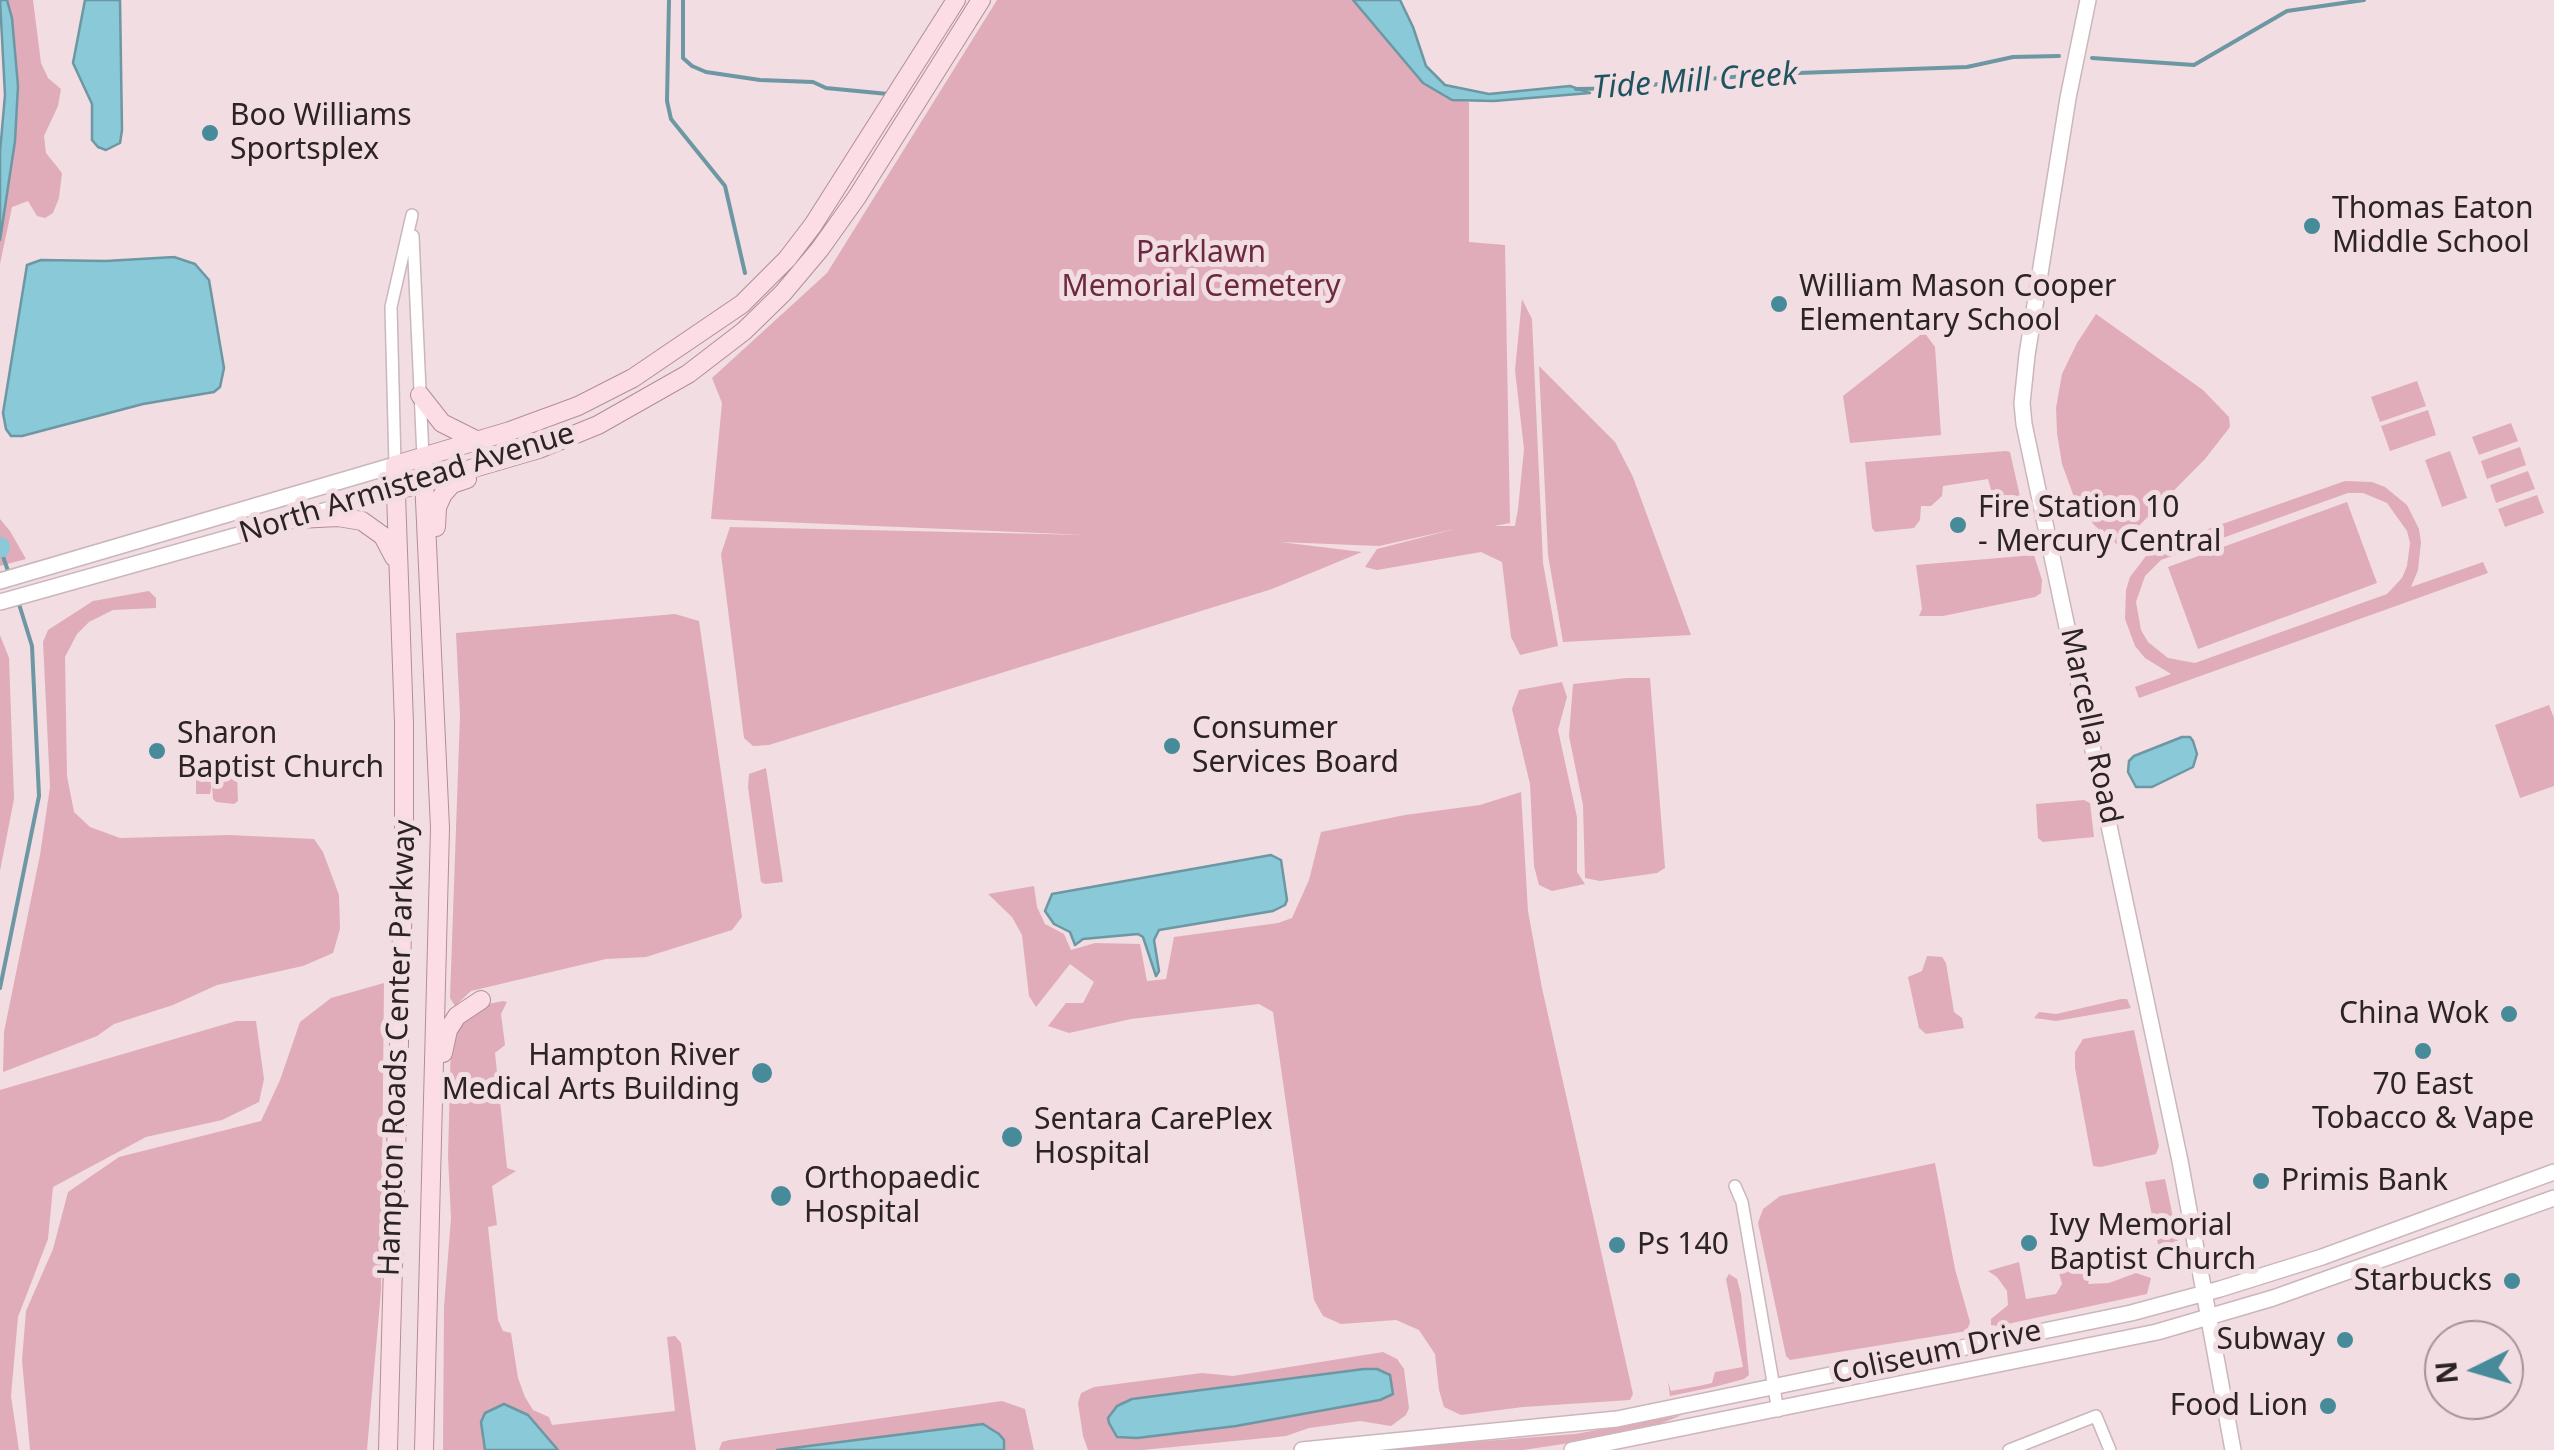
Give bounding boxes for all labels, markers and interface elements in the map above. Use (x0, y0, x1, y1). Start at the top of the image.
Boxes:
water label: Tide Mill Creek (1591, 56, 1799, 108)
place label: Boo Williams Sportsplex (230, 98, 412, 168)
marker: Boo Williams Sportsplex (199, 122, 221, 144)
place label: Thomas Eaton Middle School (2332, 191, 2533, 262)
marker: Thomas Eaton Middle School (2301, 215, 2323, 237)
park label: Parklawn Memorial Cemetery (1061, 235, 1341, 306)
place label: William Mason Cooper Elementary School (1799, 269, 2116, 340)
marker: William Mason Cooper Elementary School (1768, 293, 1790, 315)
street label: North Armistead Avenue (235, 416, 579, 552)
place label: Fire Station 10 - Mercury Central (1978, 490, 2221, 560)
marker: Fire Station 10 - Mercury Central (1947, 514, 1969, 536)
street label: Marcella Road (2052, 625, 2128, 827)
place label: Consumer Services Board (1192, 711, 1399, 782)
place label: Sharon Baptist Church (177, 716, 384, 786)
marker: Consumer Services Board (1161, 735, 1183, 757)
marker: Sharon Baptist Church (146, 740, 168, 762)
street label: Hampton Roads Center Parkway (372, 819, 424, 1277)
place label: China Wok (2339, 996, 2489, 1032)
marker: China Wok (2498, 1003, 2520, 1025)
place label: Hampton River Medical Arts Building (442, 1038, 740, 1108)
marker: 70 East Tobacco & Vape (2412, 1040, 2434, 1062)
marker: Hampton River Medical Arts Building (749, 1060, 775, 1086)
place label: 70 East Tobacco & Vape (2312, 1067, 2534, 1138)
place label: Sentara CarePlex Hospital (1034, 1102, 1273, 1172)
marker: Sentara CarePlex Hospital (999, 1124, 1025, 1150)
place label: Orthopaedic Hospital (804, 1161, 980, 1232)
place label: Primis Bank (2281, 1163, 2448, 1199)
marker: Primis Bank (2250, 1170, 2272, 1192)
marker: Orthopaedic Hospital (768, 1183, 794, 1209)
place label: Ivy Memorial Baptist Church (2049, 1208, 2256, 1278)
place label: Ps 140 (1637, 1227, 1729, 1263)
marker: Ivy Memorial Baptist Church (2018, 1232, 2040, 1254)
marker: Ps 140 (1606, 1234, 1628, 1256)
place label: Starbucks (2354, 1263, 2492, 1299)
marker: Starbucks (2501, 1270, 2523, 1292)
street label: Coliseum Drive (1829, 1313, 2045, 1393)
north arrow (2424, 1320, 2524, 1420)
place label: Subway (2216, 1322, 2325, 1358)
marker: Subway (2334, 1329, 2356, 1351)
text: N (2426, 1359, 2466, 1385)
place label: Food Lion (2170, 1388, 2308, 1424)
marker: Food Lion (2317, 1395, 2339, 1417)

